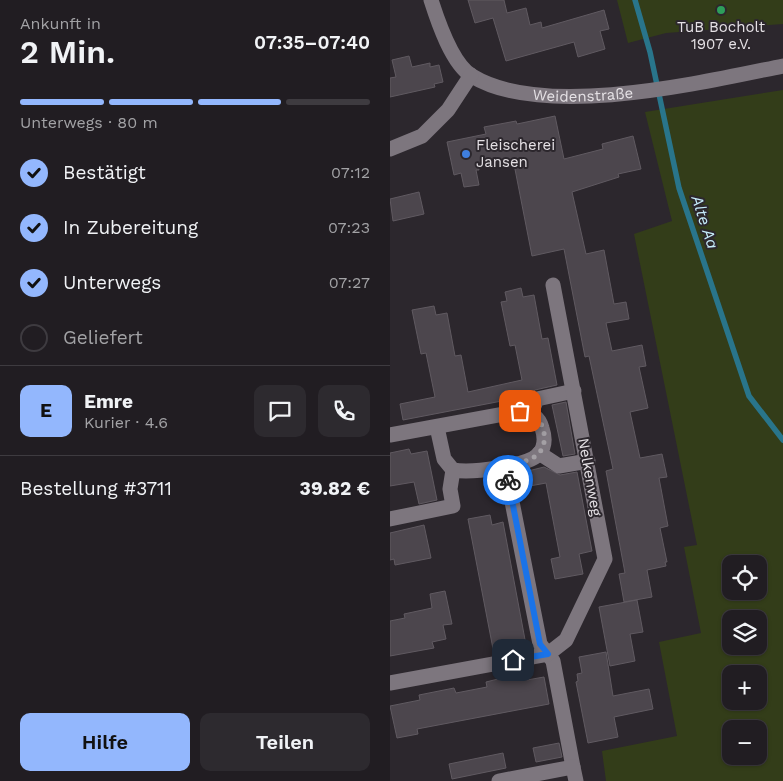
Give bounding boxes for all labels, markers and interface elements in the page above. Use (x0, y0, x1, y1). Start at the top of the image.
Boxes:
marker: TuB Bocholt 1907 e.V. (715, 4, 727, 16)
text: Ankunft in (20, 14, 101, 33)
place label: TuB Bocholt 1907 e.V. (677, 18, 766, 53)
text: 07:35–07:40 (254, 31, 370, 54)
text: 2 Min. (20, 33, 115, 71)
street label: Weidenstraße (532, 84, 634, 106)
text: Unterwegs · 80 m (20, 113, 158, 132)
place label: Fleischerei Jansen (476, 136, 555, 171)
marker: Fleischerei Jansen (460, 148, 472, 160)
icon: check (20, 159, 48, 187)
text: Bestätigt (63, 161, 146, 184)
text: 07:12 (331, 163, 370, 182)
water label: Alte Aa (687, 192, 723, 251)
icon: check (20, 214, 48, 242)
text: In Zubereitung (63, 216, 198, 239)
text: 07:23 (328, 218, 370, 237)
icon: check (20, 269, 48, 297)
text: Unterwegs (63, 271, 161, 294)
text: 07:27 (329, 273, 370, 292)
text: Geliefert (63, 326, 143, 349)
button: chat (254, 385, 306, 437)
button: phone (318, 385, 370, 437)
text: Emre (84, 390, 133, 413)
pin (499, 390, 541, 432)
icon: bag (506, 397, 534, 425)
text: E (40, 399, 52, 422)
text: Kurier · 4.6 (84, 413, 168, 432)
street label: Nelkenweg (574, 436, 606, 518)
courier (483, 455, 533, 505)
icon: bike (494, 466, 522, 494)
text: Bestellung #3711 (20, 477, 172, 500)
text: 39.82 € (300, 477, 370, 500)
map controls (722, 555, 767, 765)
button: locate (722, 555, 767, 600)
button: layers (722, 610, 767, 655)
pin (492, 639, 534, 681)
icon: home (499, 646, 527, 674)
button: + (722, 665, 767, 710)
button: Hilfe (20, 713, 190, 771)
button: Teilen (200, 713, 370, 771)
button: − (722, 720, 767, 765)

